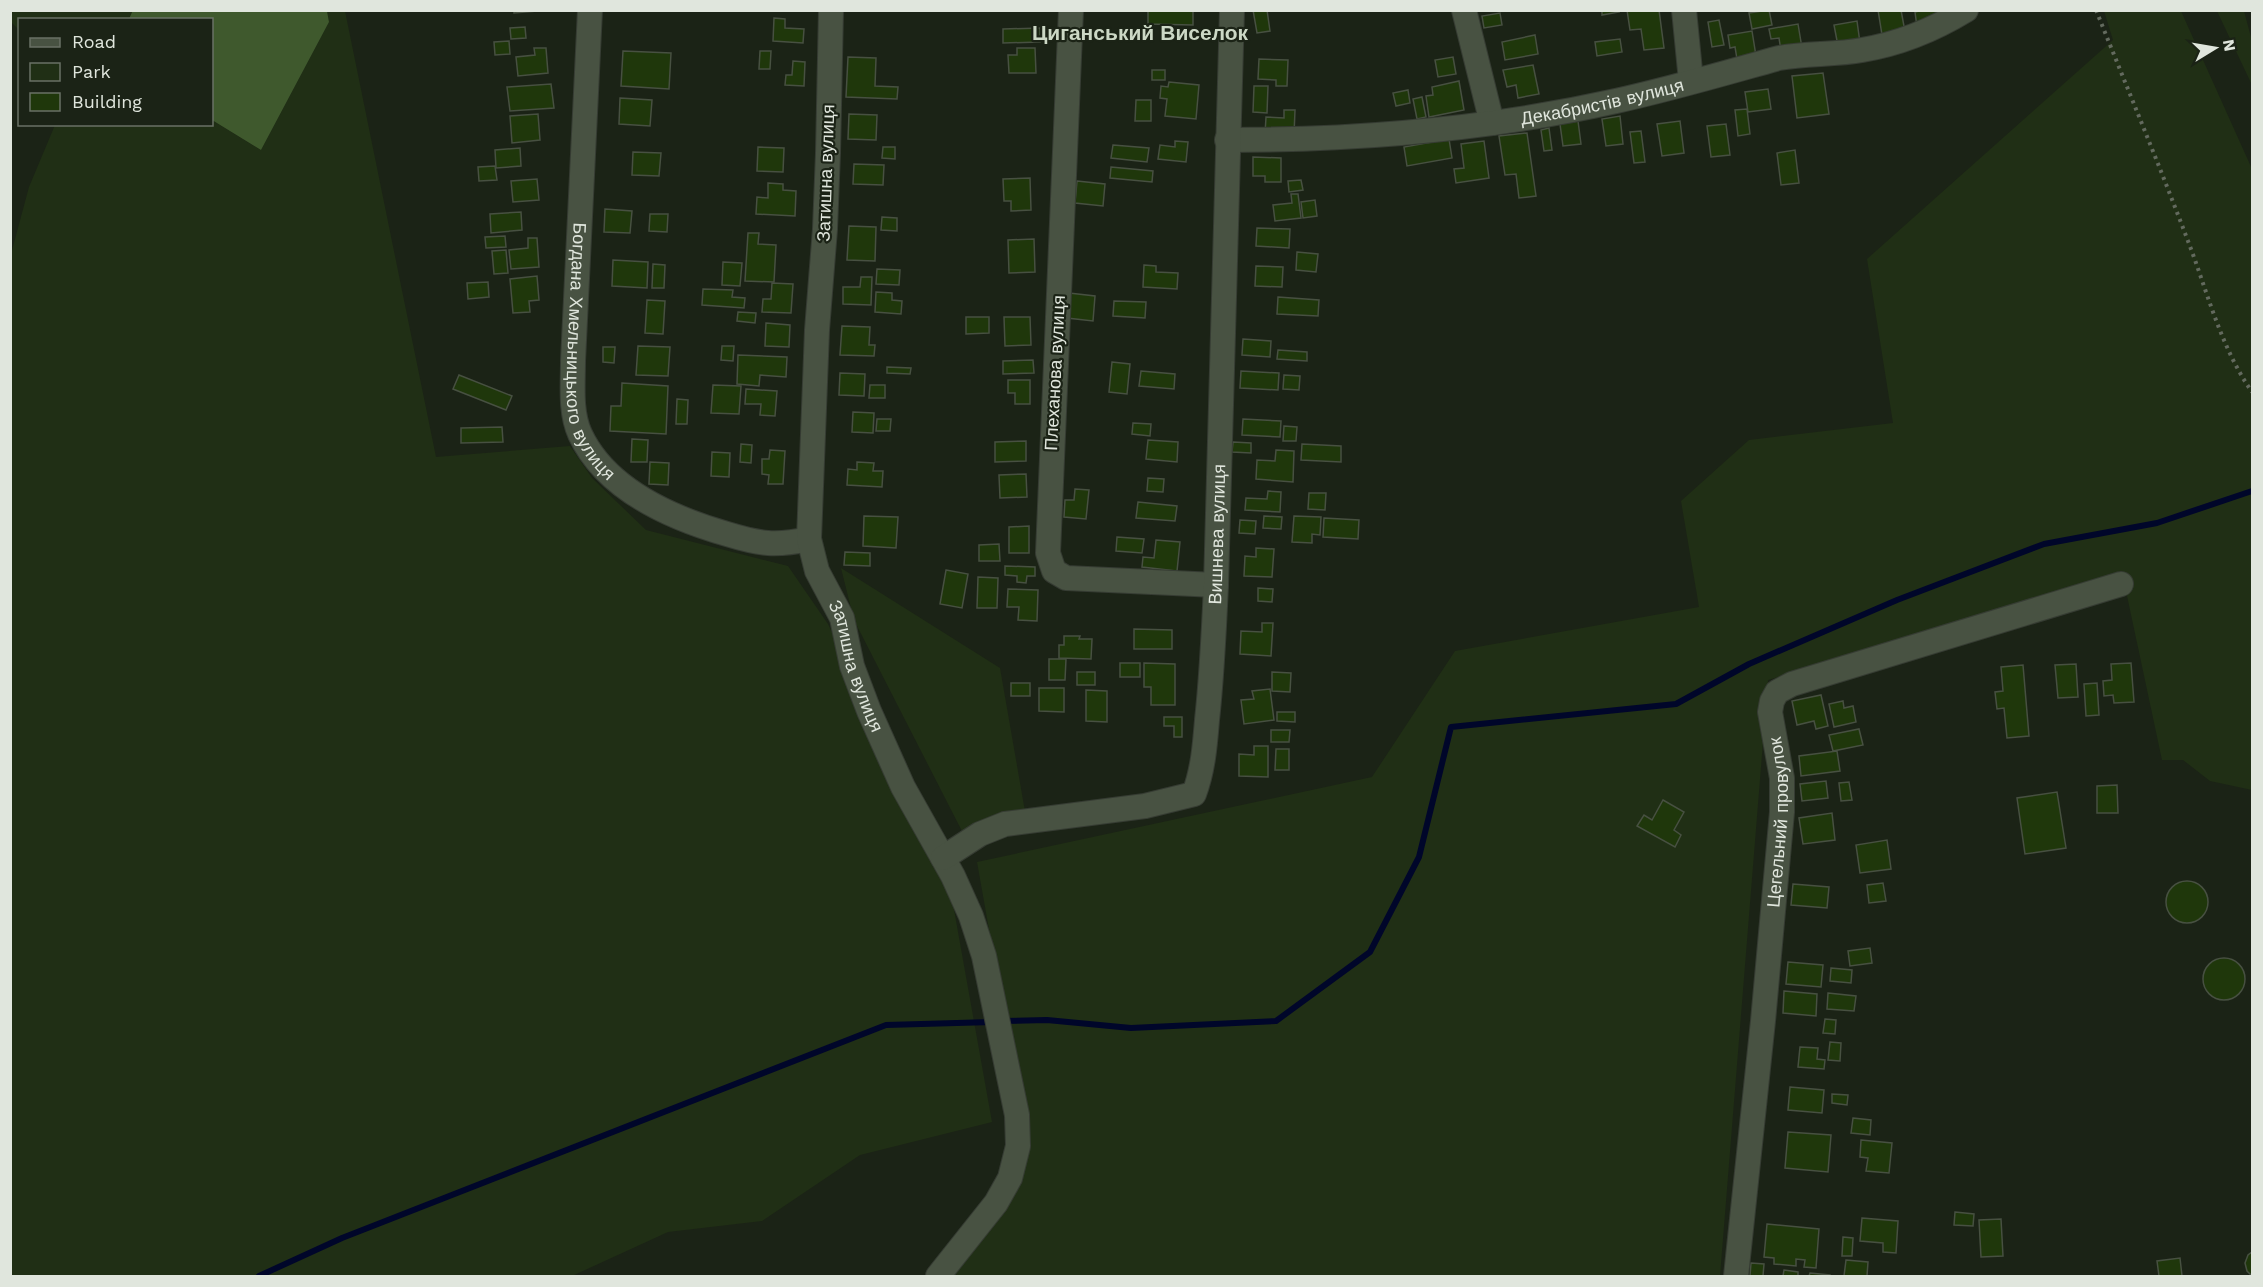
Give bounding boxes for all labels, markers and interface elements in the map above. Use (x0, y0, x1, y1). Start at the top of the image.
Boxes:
legend (18, 18, 213, 126)
north arrow (2185, 18, 2245, 78)
district label: Циганський Виселок (1032, 20, 1249, 45)
text: Road (72, 31, 116, 52)
text: N (2219, 38, 2240, 53)
text: Park (72, 61, 111, 82)
street label: Декабристів вулиця (1519, 74, 1686, 129)
text: Building (72, 91, 142, 112)
street label: Затишна вулиця (813, 104, 838, 242)
street label: Богдана Хмельницького вулиця (563, 222, 620, 484)
street label: Плеханова вулиця (1040, 295, 1069, 451)
street label: Вишнева вулиця (1204, 464, 1229, 605)
street label: Затишна вулиця (824, 596, 888, 735)
street label: Цегельний провулок (1762, 735, 1792, 908)

